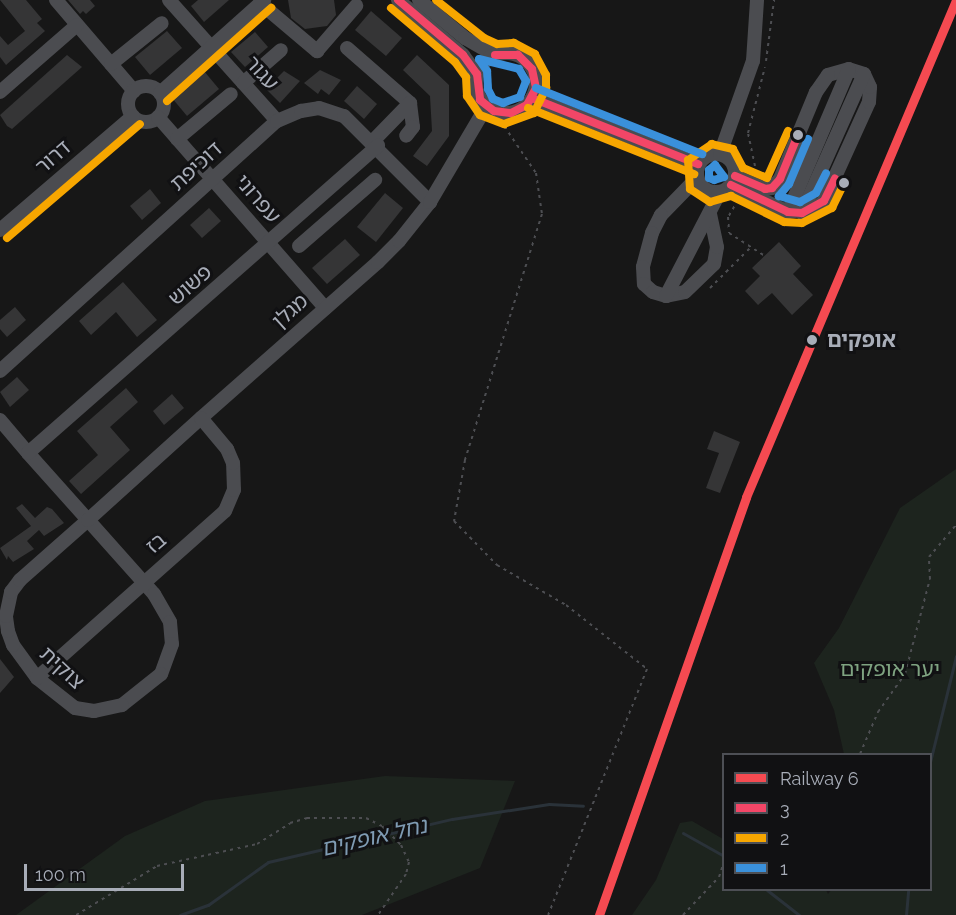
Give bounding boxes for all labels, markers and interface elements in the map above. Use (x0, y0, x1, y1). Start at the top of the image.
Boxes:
street label: עגור (240, 51, 284, 95)
unlabelled marker (792, 129, 804, 141)
street label: דרור (30, 135, 76, 179)
street label: דוכיפת (165, 136, 227, 196)
street label: עפרוני (230, 170, 286, 228)
unlabelled marker (838, 177, 850, 189)
street label: פשוש (163, 259, 217, 311)
street label: מגלן (267, 289, 313, 333)
place label: אופקים (827, 327, 896, 353)
marker: אופקים (802, 330, 822, 350)
street label: בז (141, 527, 171, 559)
street label: צוקית (35, 641, 89, 695)
park label: יער אופקים (840, 656, 940, 682)
legend (722, 753, 932, 891)
text: Railway 6 (780, 768, 859, 789)
text: 3 (780, 798, 790, 819)
water label: נחל אופקים (318, 812, 430, 862)
text: 2 (780, 828, 789, 849)
scale bar (27, 852, 188, 890)
text: 1 (780, 858, 788, 879)
text: 100 m (35, 864, 86, 885)

